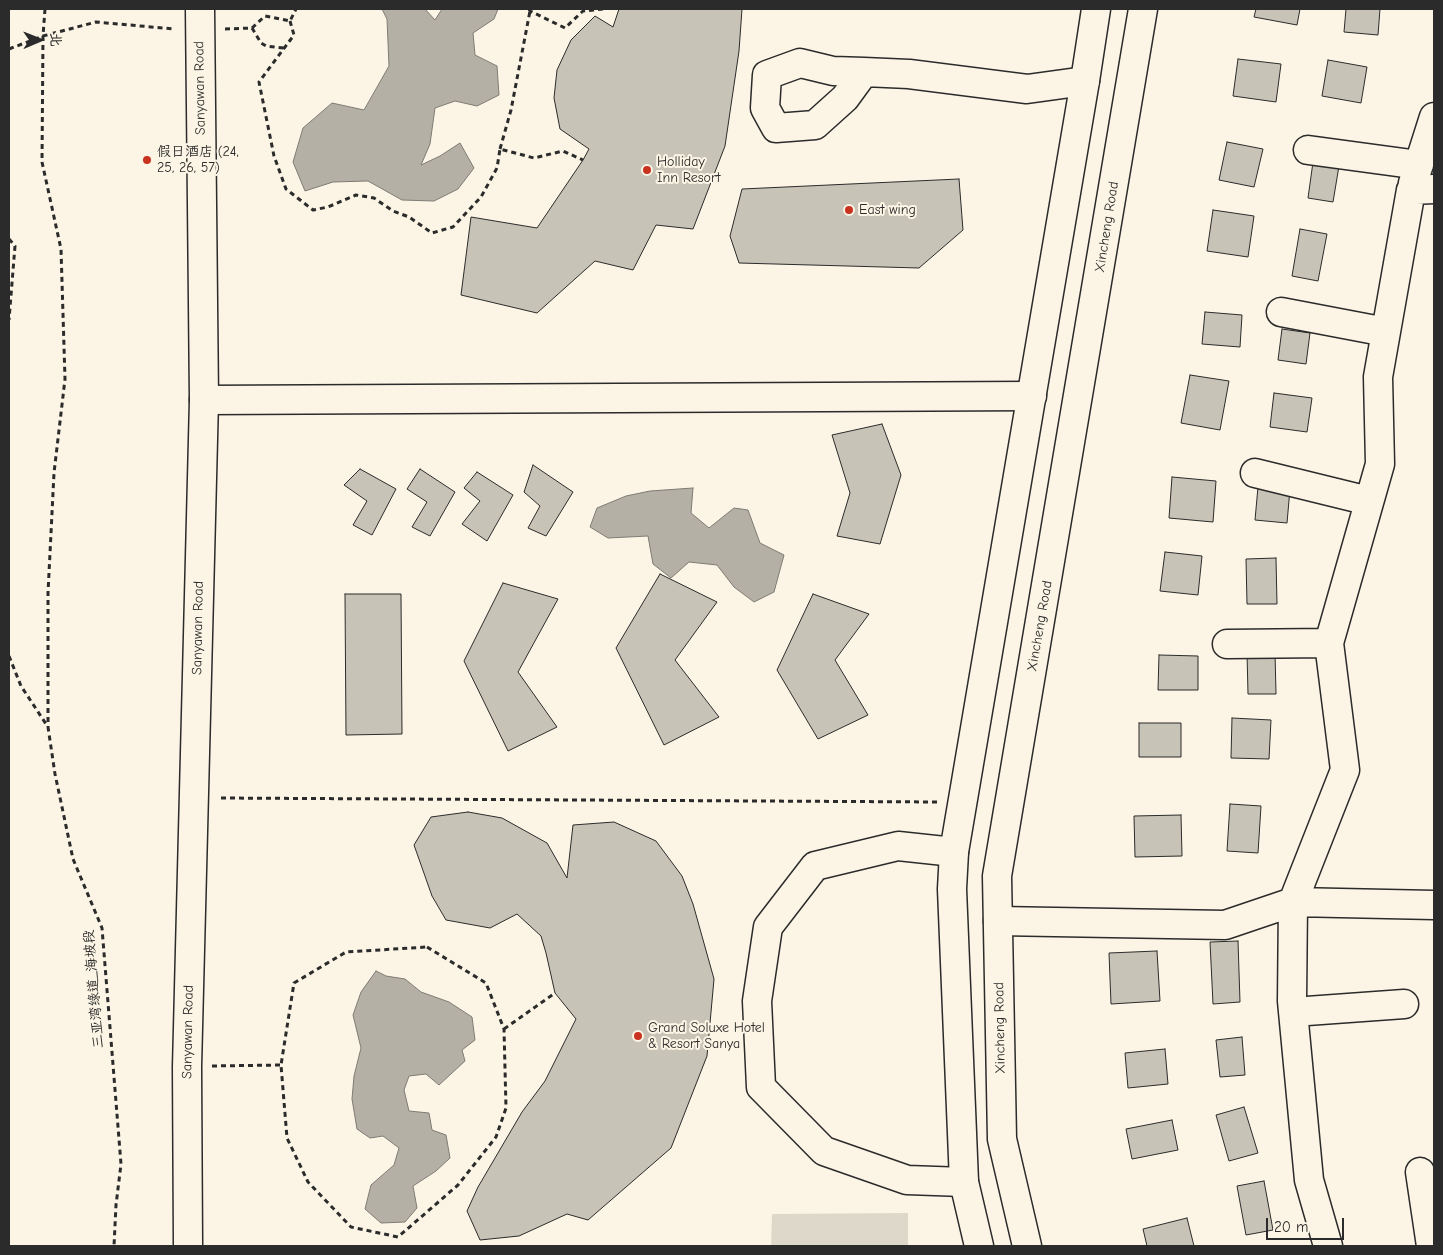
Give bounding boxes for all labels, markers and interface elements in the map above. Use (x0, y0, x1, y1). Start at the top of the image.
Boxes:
north arrow (15, 15, 65, 65)
text: 北 (47, 33, 64, 47)
street label: Sanyawan Road (191, 41, 209, 135)
place label: 假日酒店 (24, 25, 26, 57) (157, 144, 239, 176)
marker: 假日酒店 (24, 25, 26, 57) (141, 154, 153, 166)
place label: Holliday Inn Resort (657, 154, 721, 186)
marker: Holliday Inn Resort (641, 164, 653, 176)
street label: Xincheng Road (1092, 180, 1122, 274)
place label: East wing (859, 202, 916, 218)
marker: East wing (843, 204, 855, 216)
street label: Xincheng Road (1024, 579, 1056, 673)
street label: Sanyawan Road (189, 581, 207, 675)
street label: 三亚湾绿道_海坡段 (80, 929, 108, 1049)
street label: Xincheng Road (991, 982, 1009, 1074)
street label: Sanyawan Road (179, 985, 197, 1079)
place label: Grand Soluxe Hotel & Resort Sanya (648, 1020, 765, 1052)
marker: Grand Soluxe Hotel & Resort Sanya (632, 1030, 644, 1042)
scale bar (1268, 1208, 1346, 1240)
text: 20 m (1274, 1218, 1308, 1236)

